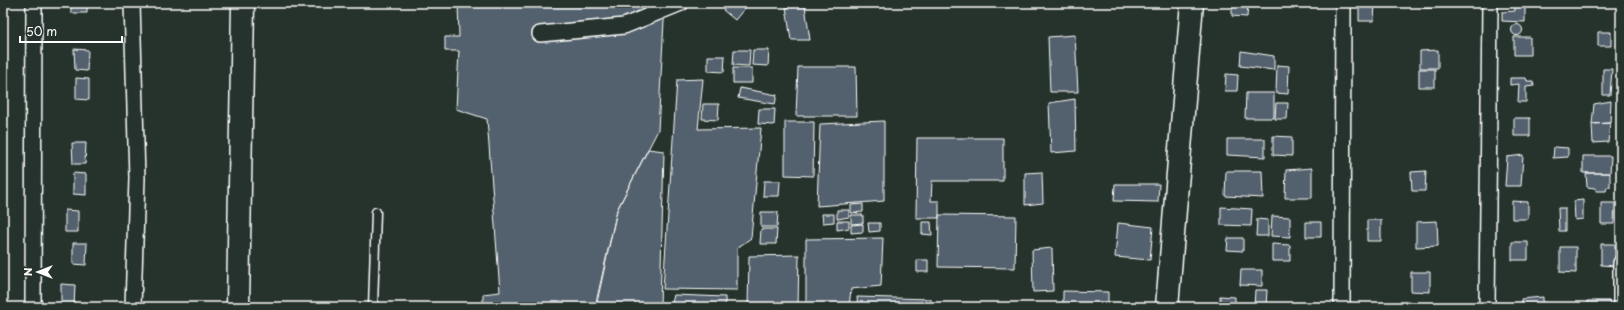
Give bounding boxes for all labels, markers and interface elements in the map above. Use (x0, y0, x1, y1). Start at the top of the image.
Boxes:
scale bar (20, 18, 122, 44)
text: 50 m (26, 22, 57, 40)
north arrow (18, 252, 58, 292)
text: N (19, 267, 36, 276)

